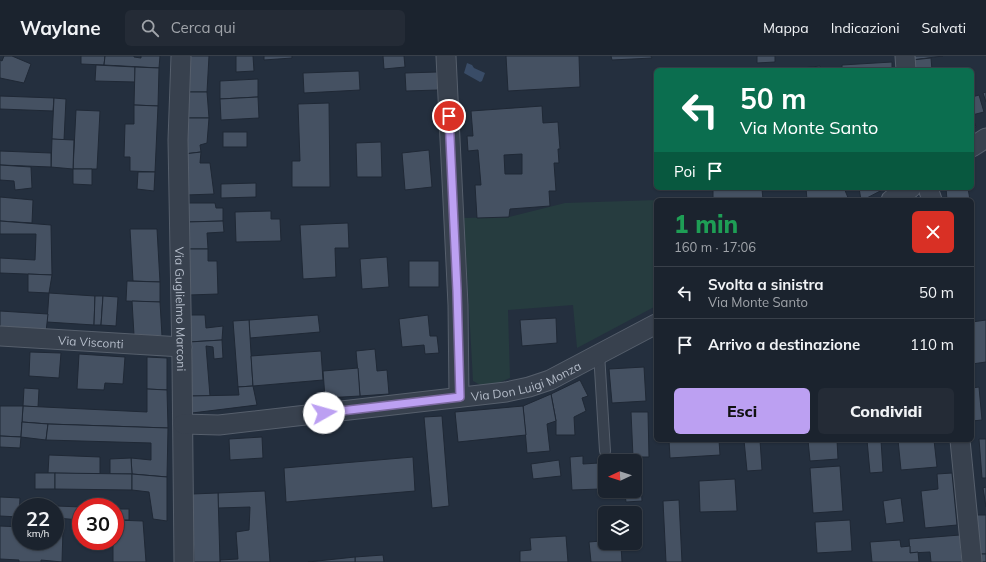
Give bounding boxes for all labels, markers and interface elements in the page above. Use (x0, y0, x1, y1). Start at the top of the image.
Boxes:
search box (125, 10, 405, 46)
text: Waylane (20, 16, 101, 40)
icon: search (139, 17, 161, 39)
text: Cerca qui (171, 18, 236, 37)
text: Mappa (763, 19, 809, 37)
text: Indicazioni (831, 19, 900, 37)
text: Salvati (922, 19, 966, 37)
text: 50 m (740, 81, 806, 116)
icon: left (674, 84, 726, 136)
pin (432, 99, 466, 133)
icon: arrive (438, 105, 460, 127)
text: Via Monte Santo (740, 116, 878, 139)
icon: arrive (704, 160, 726, 182)
text: Poi (674, 162, 696, 181)
text: 1 min (674, 209, 738, 239)
button: close (912, 211, 954, 253)
text: 160 m · 17:06 (674, 239, 756, 255)
street label: Via Guglielmo Marconi (172, 246, 190, 371)
text: Svolta a sinistra (708, 275, 824, 294)
icon: left (674, 282, 696, 304)
text: 50 m (919, 283, 954, 302)
text: Via Monte Santo (708, 294, 808, 310)
street label: Via Visconti (58, 332, 124, 351)
icon: arrive (674, 334, 696, 356)
text: Arrivo a destinazione (708, 335, 860, 354)
text: 110 m (910, 335, 954, 354)
street label: Via Don Luigi Monza (470, 358, 583, 403)
button: Esci (674, 388, 810, 434)
button: Condividi (818, 388, 954, 434)
position arrow (303, 392, 345, 434)
north arrow (598, 454, 642, 498)
map controls (598, 454, 642, 550)
speed limit sign: 30 (72, 498, 124, 550)
text: 22 (26, 506, 50, 531)
button: layers (598, 506, 642, 550)
text: km/h (27, 527, 49, 540)

